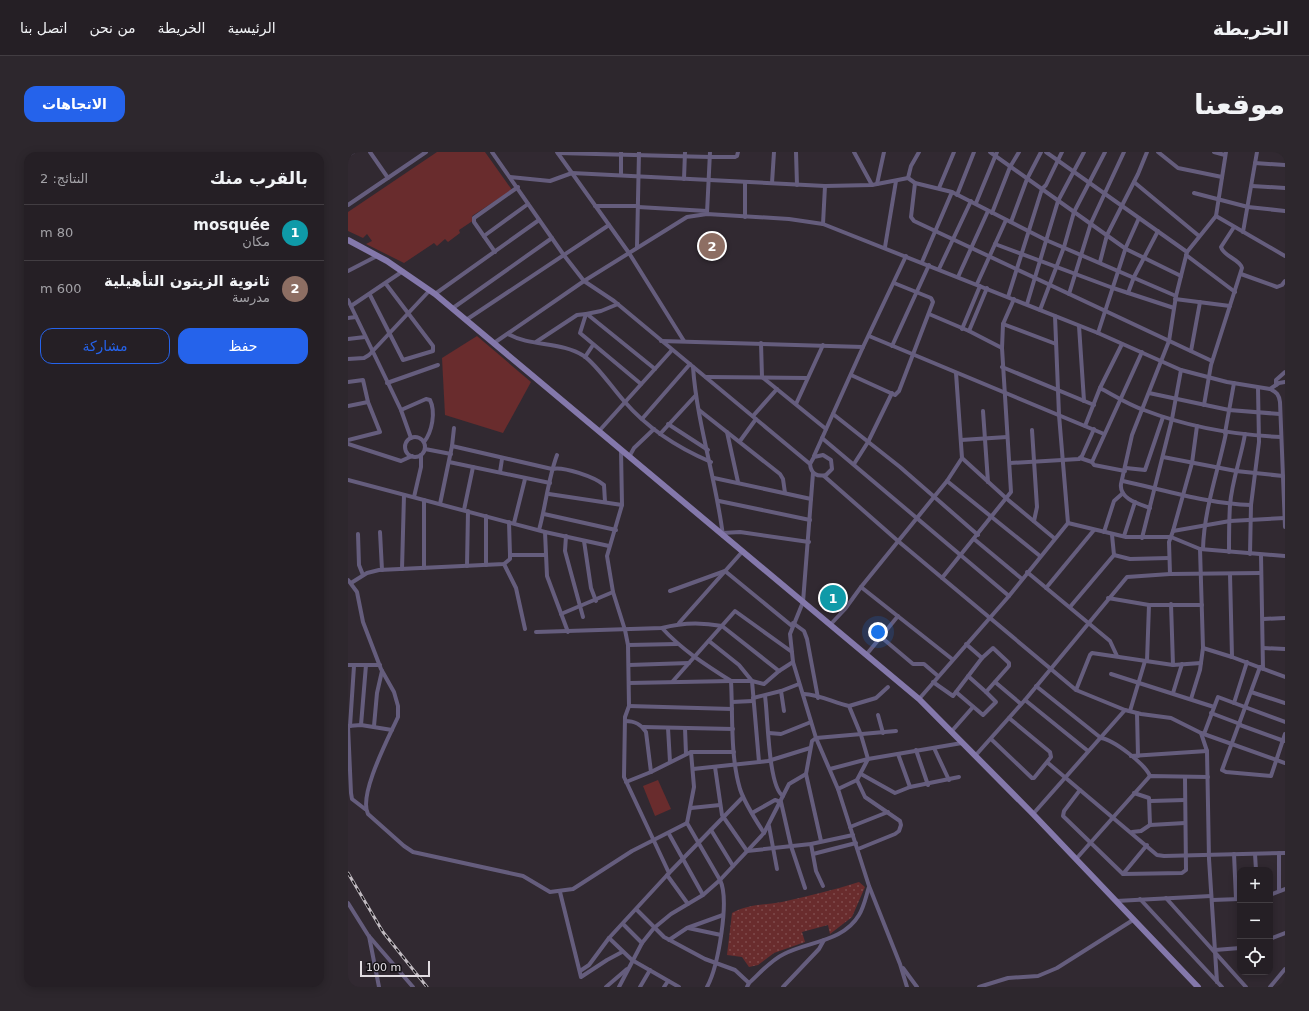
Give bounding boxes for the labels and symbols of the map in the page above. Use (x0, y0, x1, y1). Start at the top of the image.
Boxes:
pin: 2 (699, 231, 725, 261)
pin: 1 (820, 583, 846, 613)
your location (868, 622, 888, 642)
scale bar (360, 959, 430, 978)

